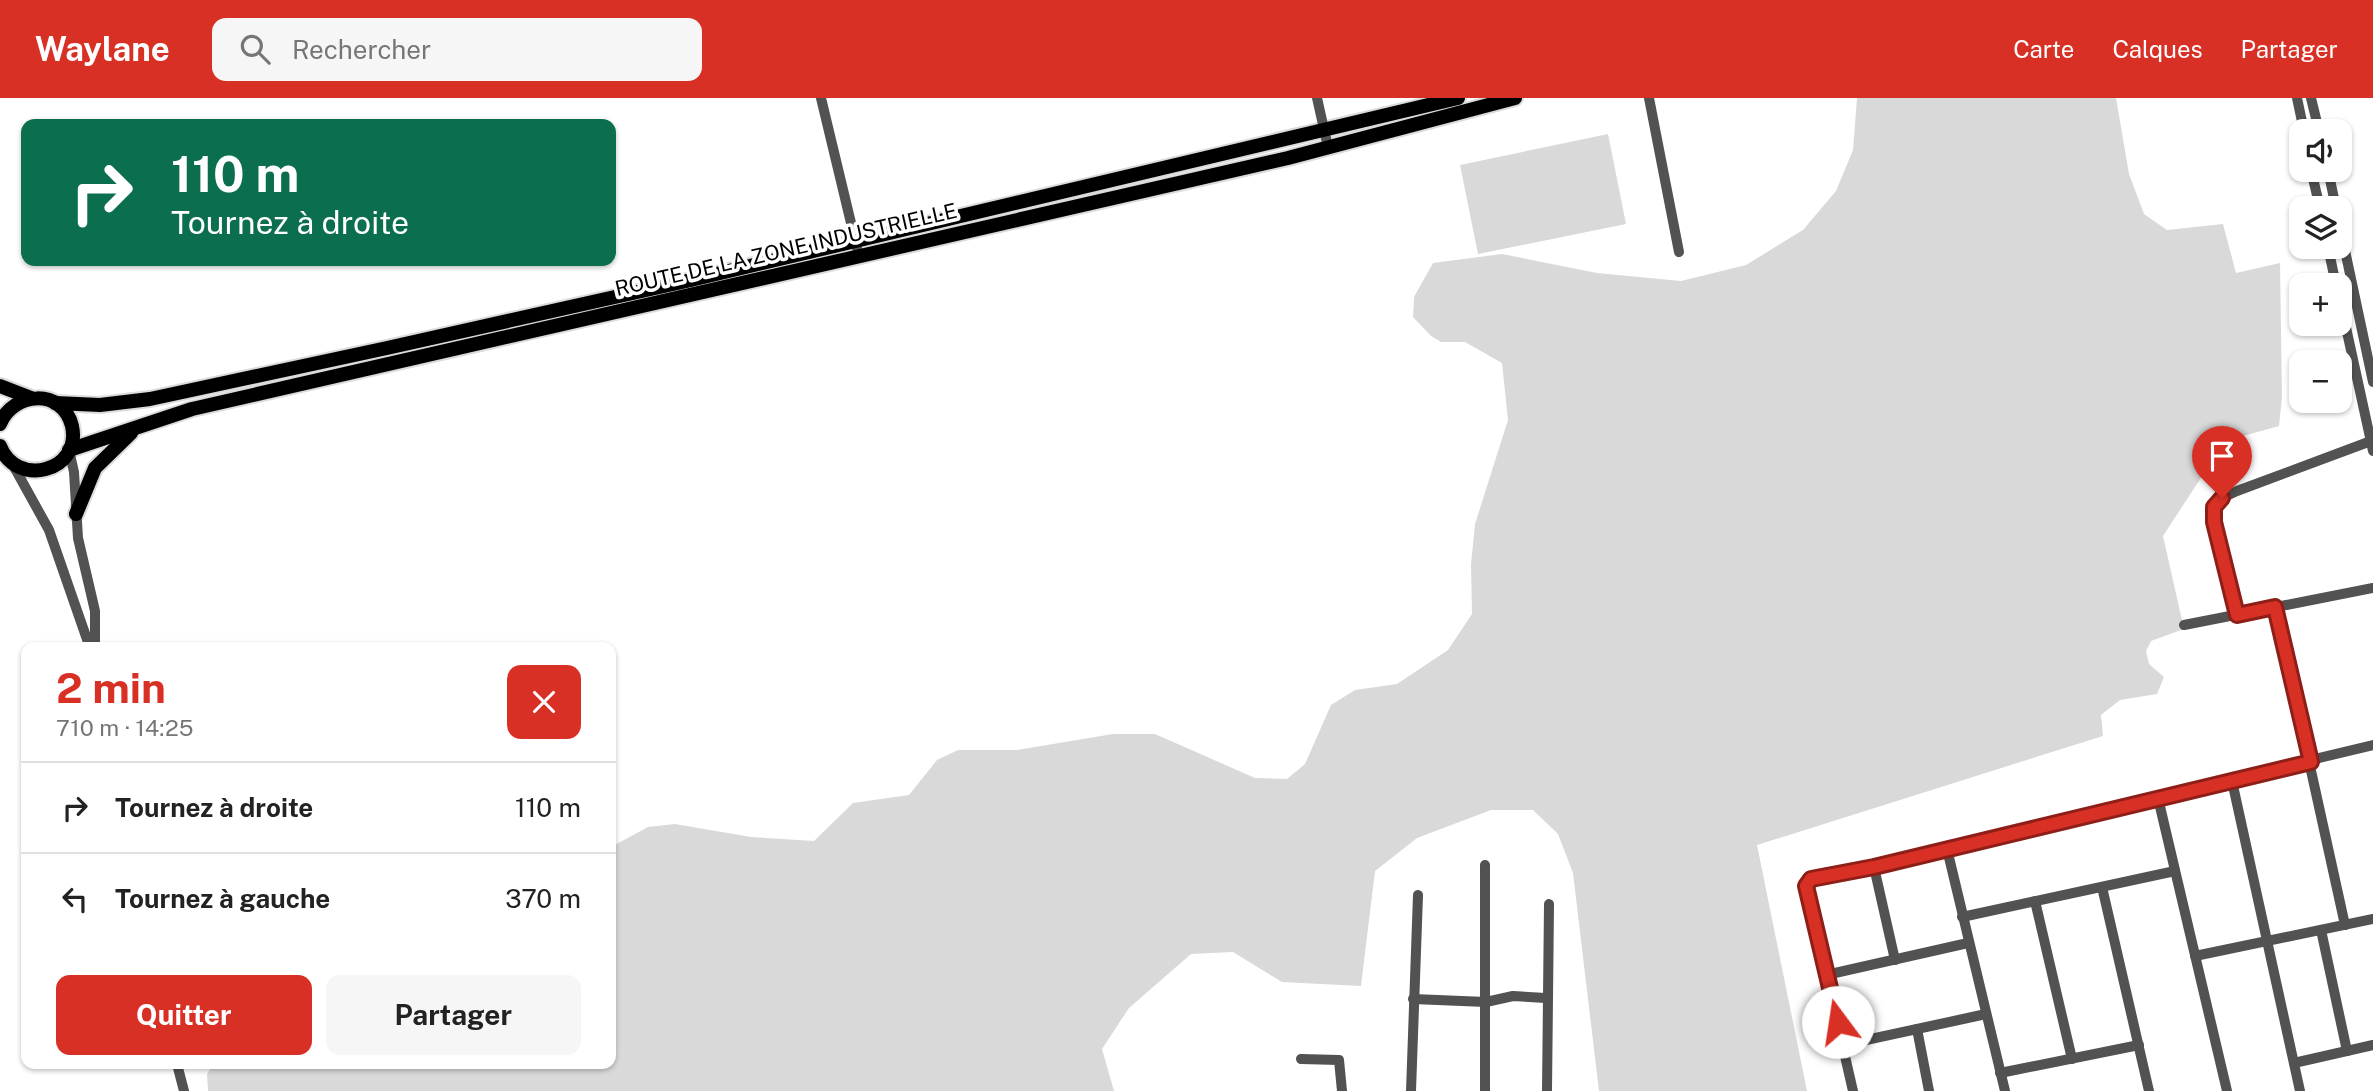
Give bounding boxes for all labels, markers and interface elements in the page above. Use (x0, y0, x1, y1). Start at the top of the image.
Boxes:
search box (212, 18, 702, 81)
text: Waylane (35, 30, 170, 68)
icon: search (236, 30, 274, 68)
text: Rechercher (292, 34, 431, 65)
text: Carte (2013, 35, 2074, 63)
text: Calques (2112, 35, 2203, 63)
text: Partager (2241, 35, 2338, 63)
map controls (2289, 119, 2352, 413)
button: sound (2289, 119, 2352, 182)
text: 110 m (171, 145, 299, 203)
icon: right (56, 147, 147, 238)
button: layers (2289, 196, 2352, 259)
street label: ROUTE DE LA ZONE INDUSTRIELLE (612, 198, 959, 301)
text: Tournez à droite (171, 204, 409, 241)
button: + (2289, 273, 2352, 336)
button: − (2289, 350, 2352, 413)
pin (2192, 426, 2252, 498)
icon: arrive (2203, 437, 2241, 475)
text: 2 min (56, 663, 166, 712)
button: close (507, 665, 581, 739)
text: 710 m · 14:25 (56, 714, 193, 741)
icon: right (56, 789, 94, 827)
text: Tournez à droite (115, 792, 313, 823)
text: 110 m (515, 792, 581, 823)
icon: left (56, 880, 94, 918)
text: Tournez à gauche (115, 883, 330, 914)
text: 370 m (505, 883, 581, 914)
button: Quitter (56, 975, 312, 1055)
button: Partager (326, 975, 581, 1055)
position arrow (1801, 985, 1875, 1059)

